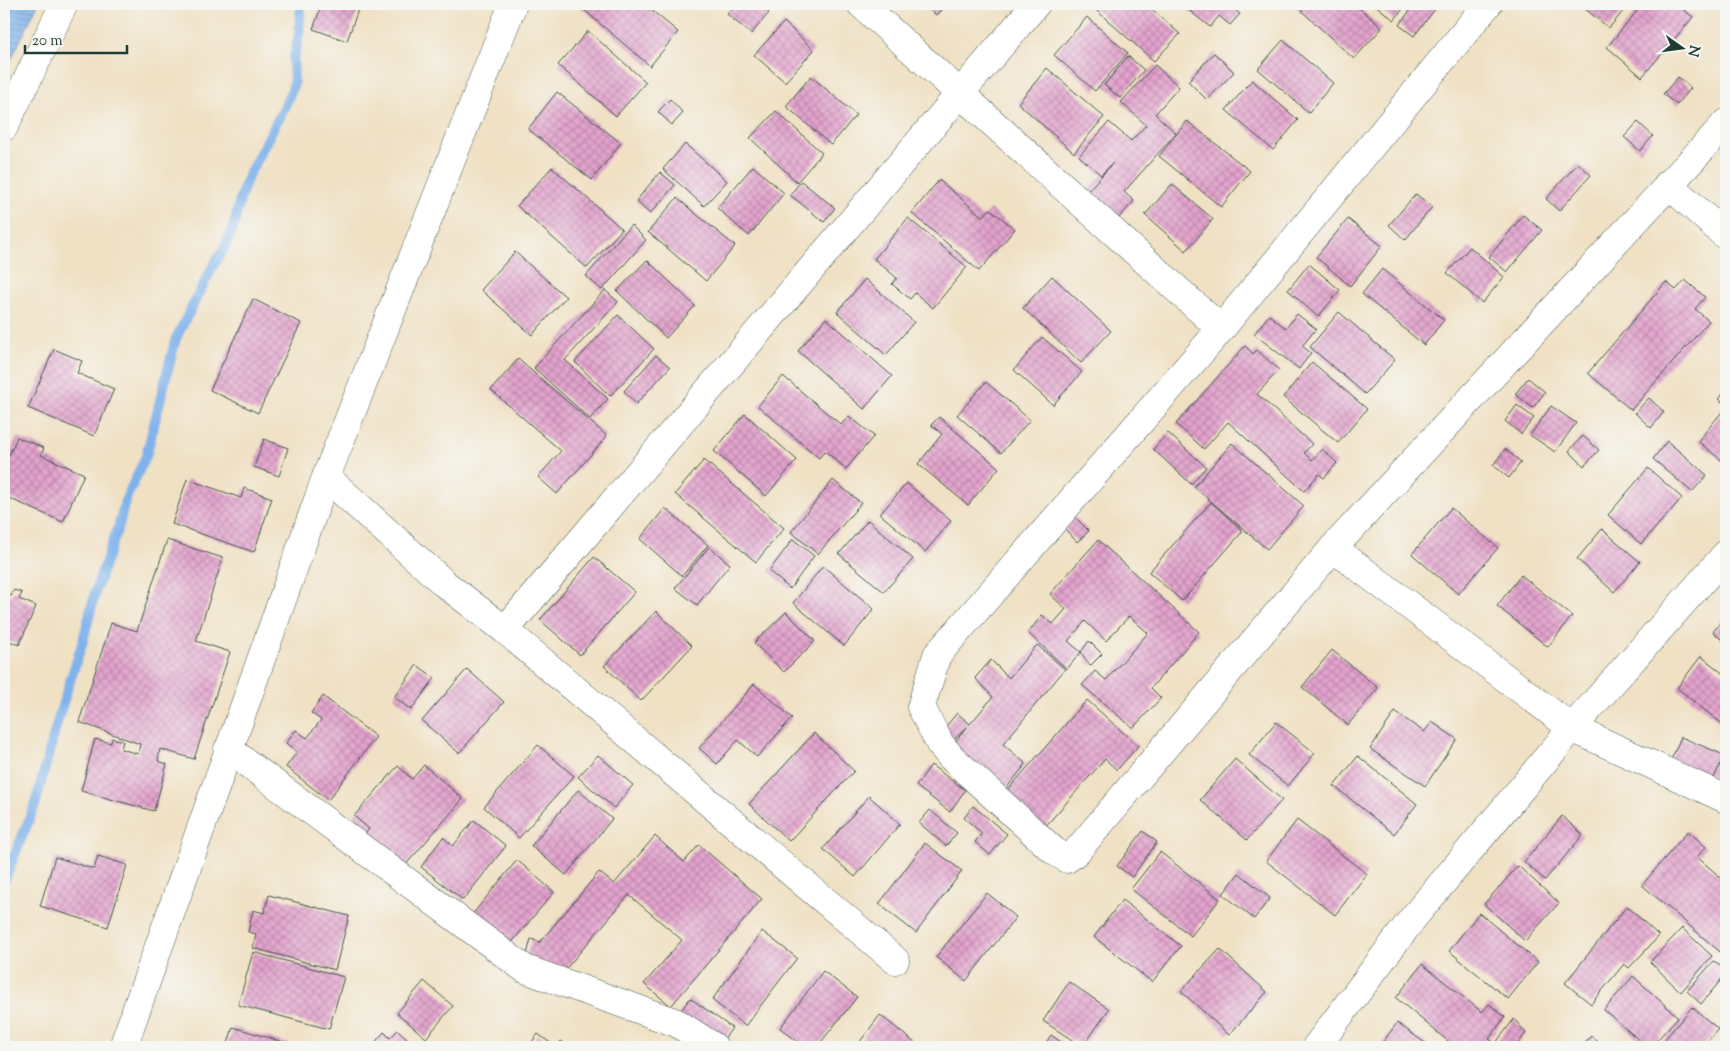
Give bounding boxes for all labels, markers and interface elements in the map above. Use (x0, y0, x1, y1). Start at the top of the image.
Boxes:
scale bar (25, 22, 128, 54)
north arrow (1658, 22, 1708, 72)
text: 20 m (32, 31, 63, 52)
text: N (1682, 43, 1704, 59)

